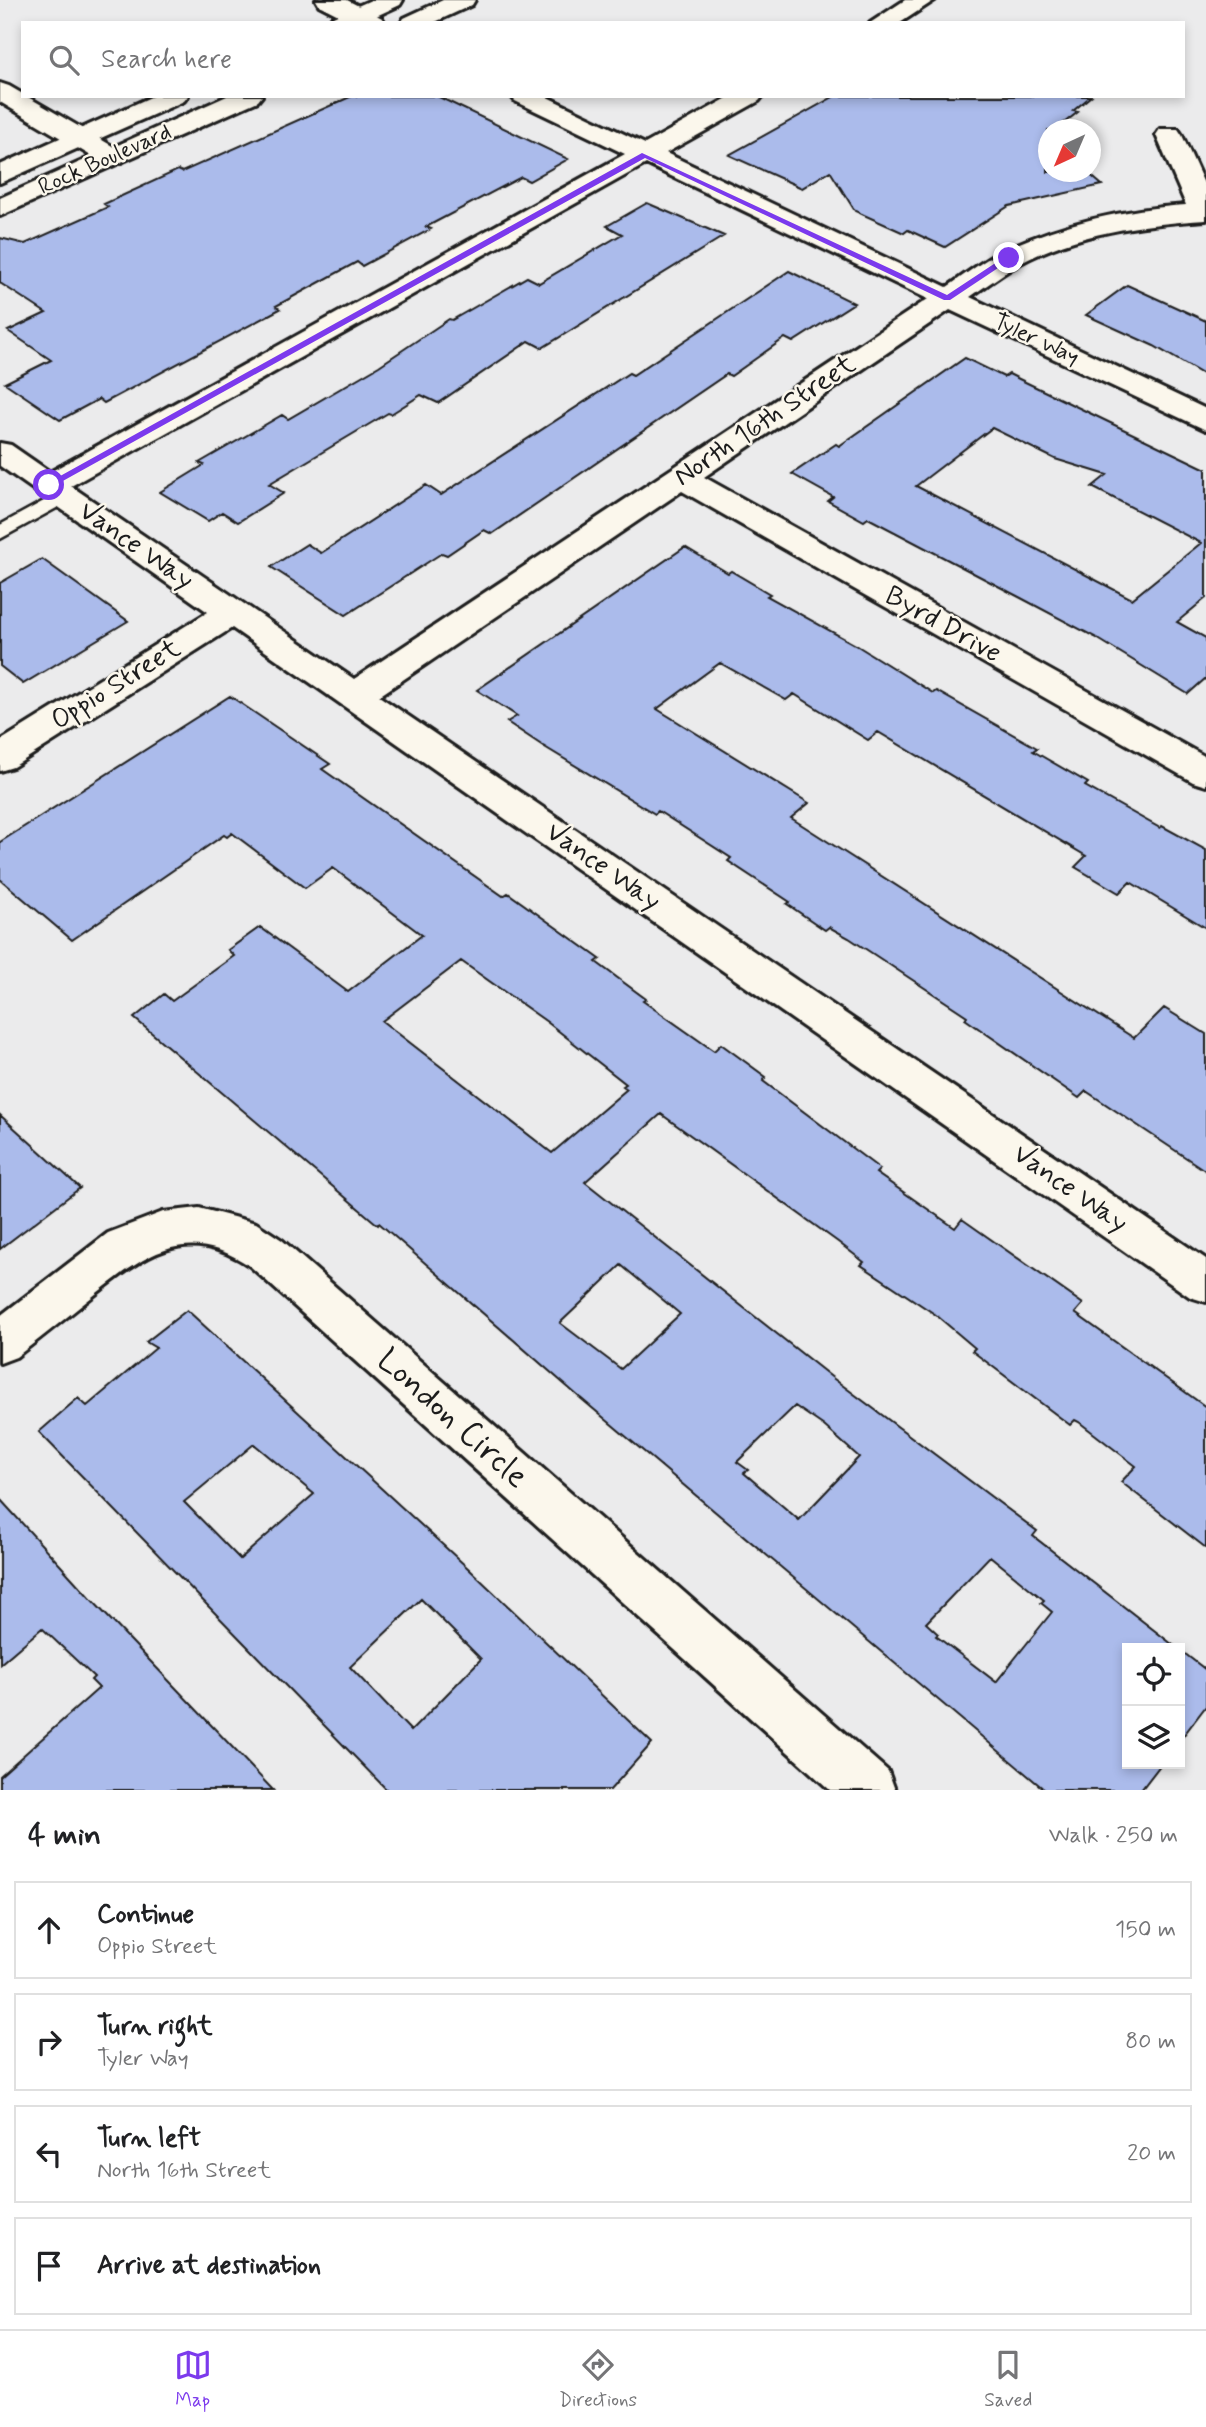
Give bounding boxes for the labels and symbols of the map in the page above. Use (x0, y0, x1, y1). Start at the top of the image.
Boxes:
street label: Rock Boulevard (34, 117, 176, 203)
north arrow (1038, 119, 1101, 182)
route end (993, 242, 1024, 273)
street label: Tyler Way (988, 307, 1084, 373)
street label: North 16th Street (667, 346, 864, 496)
route start (33, 469, 64, 500)
street label: Vance Way (71, 493, 201, 599)
street label: Byrd Drive (878, 578, 1008, 672)
street label: Oppio Street (44, 630, 188, 739)
street label: Vance Way (538, 814, 668, 920)
street label: Vance Way (1005, 1136, 1135, 1242)
street label: London Circle (367, 1339, 537, 1499)

